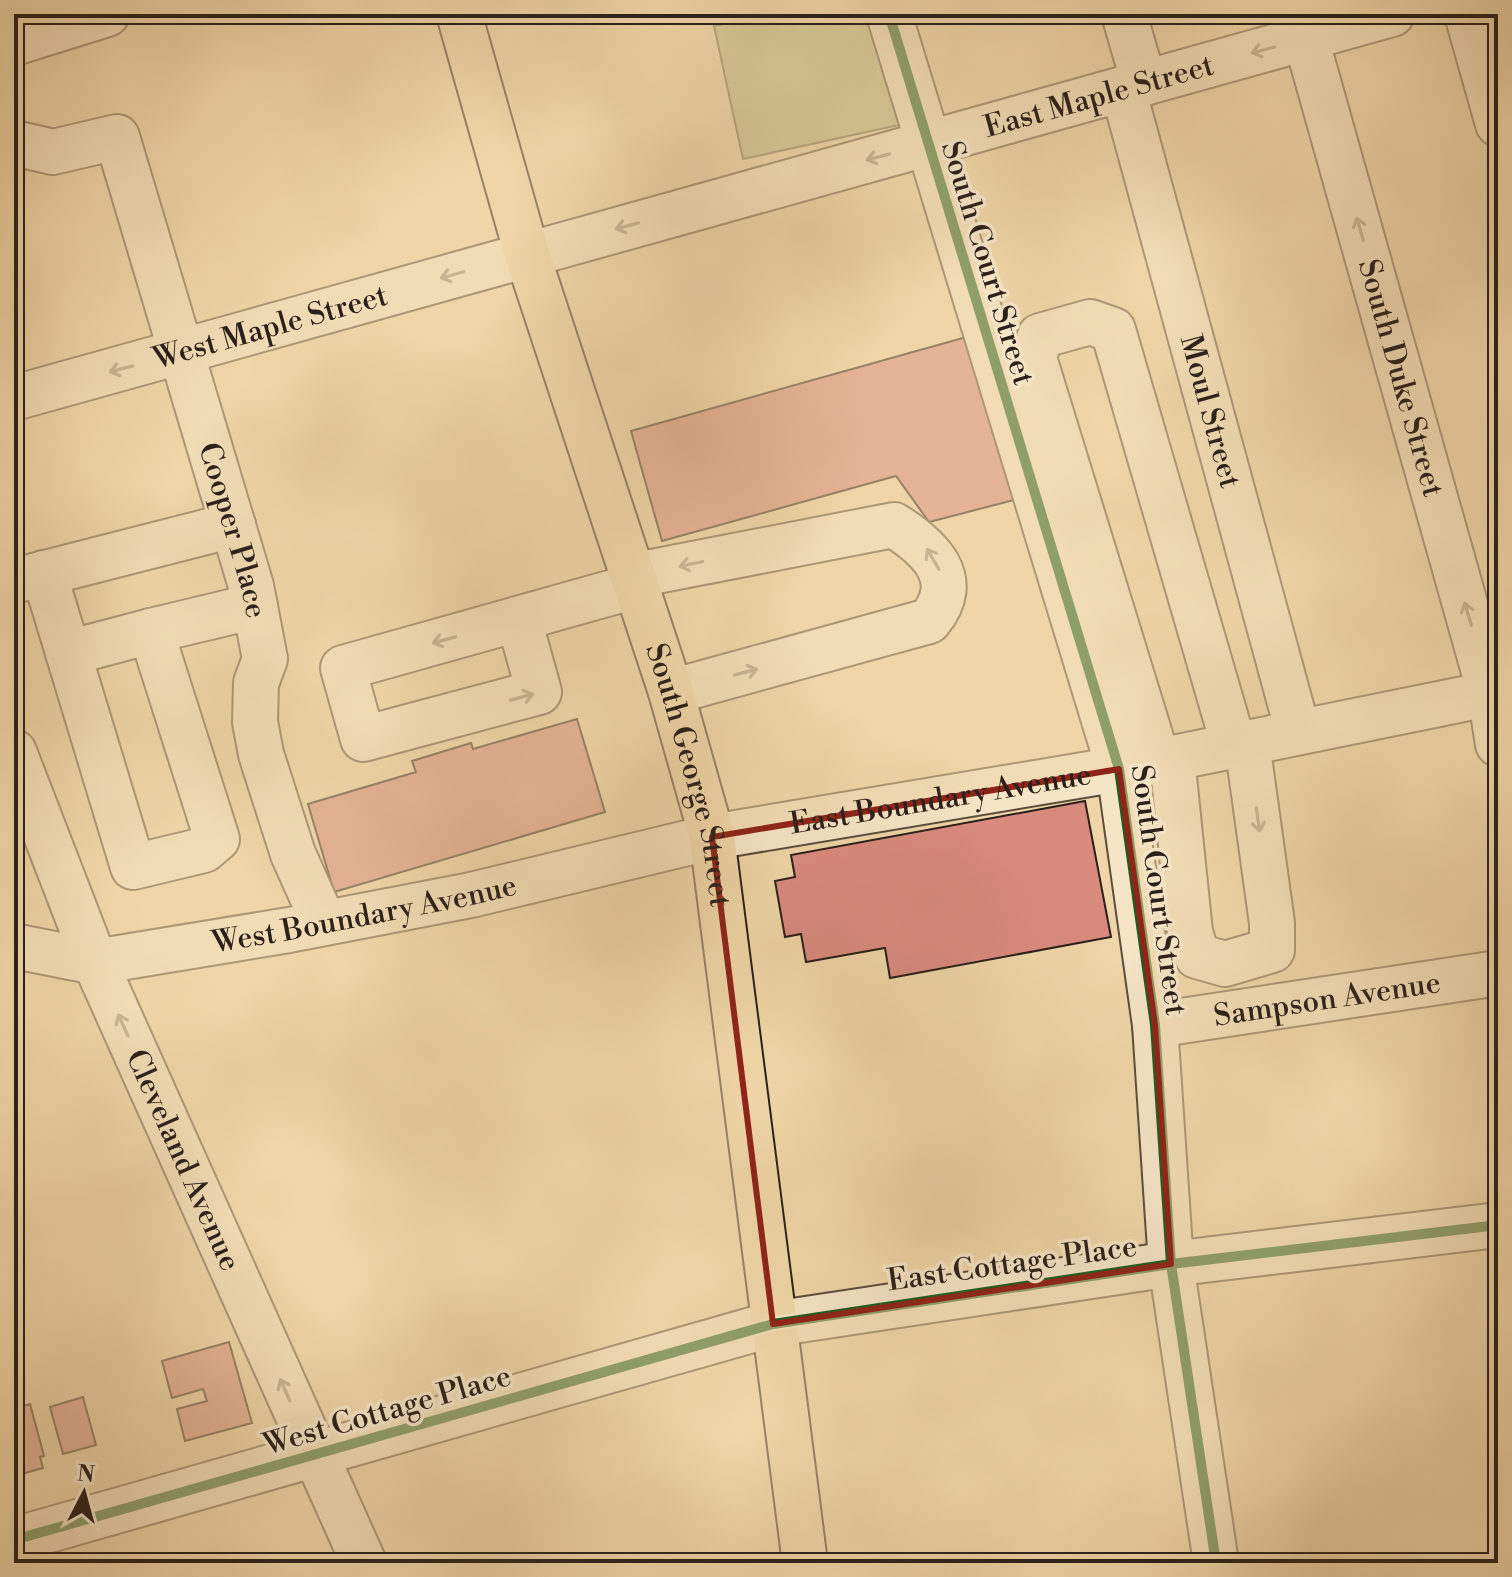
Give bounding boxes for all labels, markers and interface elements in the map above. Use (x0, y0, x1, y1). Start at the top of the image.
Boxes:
one-way arrow (1251, 43, 1277, 58)
street label: East Maple Street (980, 46, 1219, 147)
street label: South Court Street (932, 137, 1042, 390)
one-way arrow (865, 150, 891, 165)
one-way arrow (1352, 216, 1367, 242)
one-way arrow (615, 220, 641, 235)
street label: South Duke Street (1349, 255, 1452, 502)
one-way arrow (440, 269, 465, 284)
street label: West Maple Street (148, 277, 392, 379)
street label: Moul Street (1171, 331, 1249, 493)
one-way arrow (109, 363, 134, 378)
street label: Cooper Place (189, 438, 275, 621)
one-way arrow (925, 548, 940, 572)
one-way arrow (679, 557, 705, 572)
one-way arrow (1460, 602, 1474, 627)
one-way arrow (431, 634, 457, 649)
street label: South George Street (636, 639, 739, 910)
one-way arrow (732, 663, 758, 678)
one-way arrow (509, 688, 535, 703)
street label: East Boundary Avenue (787, 756, 1094, 844)
street label: South Court Street (1122, 762, 1194, 1018)
one-way arrow (1251, 807, 1266, 832)
street label: West Boundary Avenue (208, 867, 521, 963)
street label: Sampson Avenue (1211, 964, 1443, 1036)
one-way arrow (115, 1013, 130, 1037)
street label: Cleveland Avenue (117, 1044, 249, 1277)
street label: East Cottage Place (885, 1228, 1139, 1300)
street label: West Cottage Place (258, 1357, 516, 1465)
one-way arrow (277, 1379, 292, 1403)
north arrow (44, 1453, 124, 1533)
text: N (76, 1460, 97, 1489)

